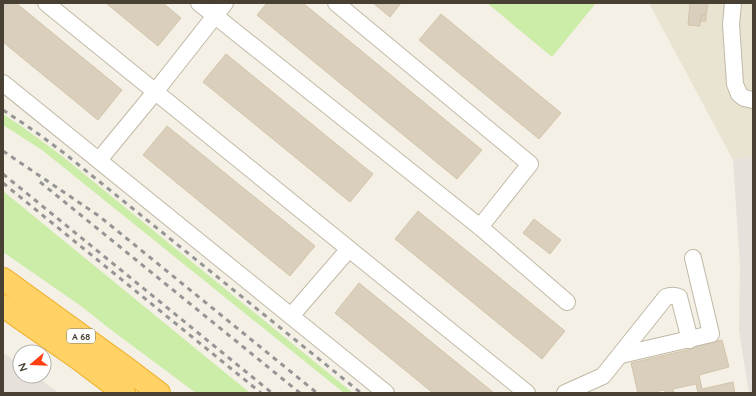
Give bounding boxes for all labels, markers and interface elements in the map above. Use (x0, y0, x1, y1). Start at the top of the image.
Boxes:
road number: A 68 (67, 329, 95, 343)
north arrow (12, 344, 52, 384)
text: N (15, 361, 30, 373)

